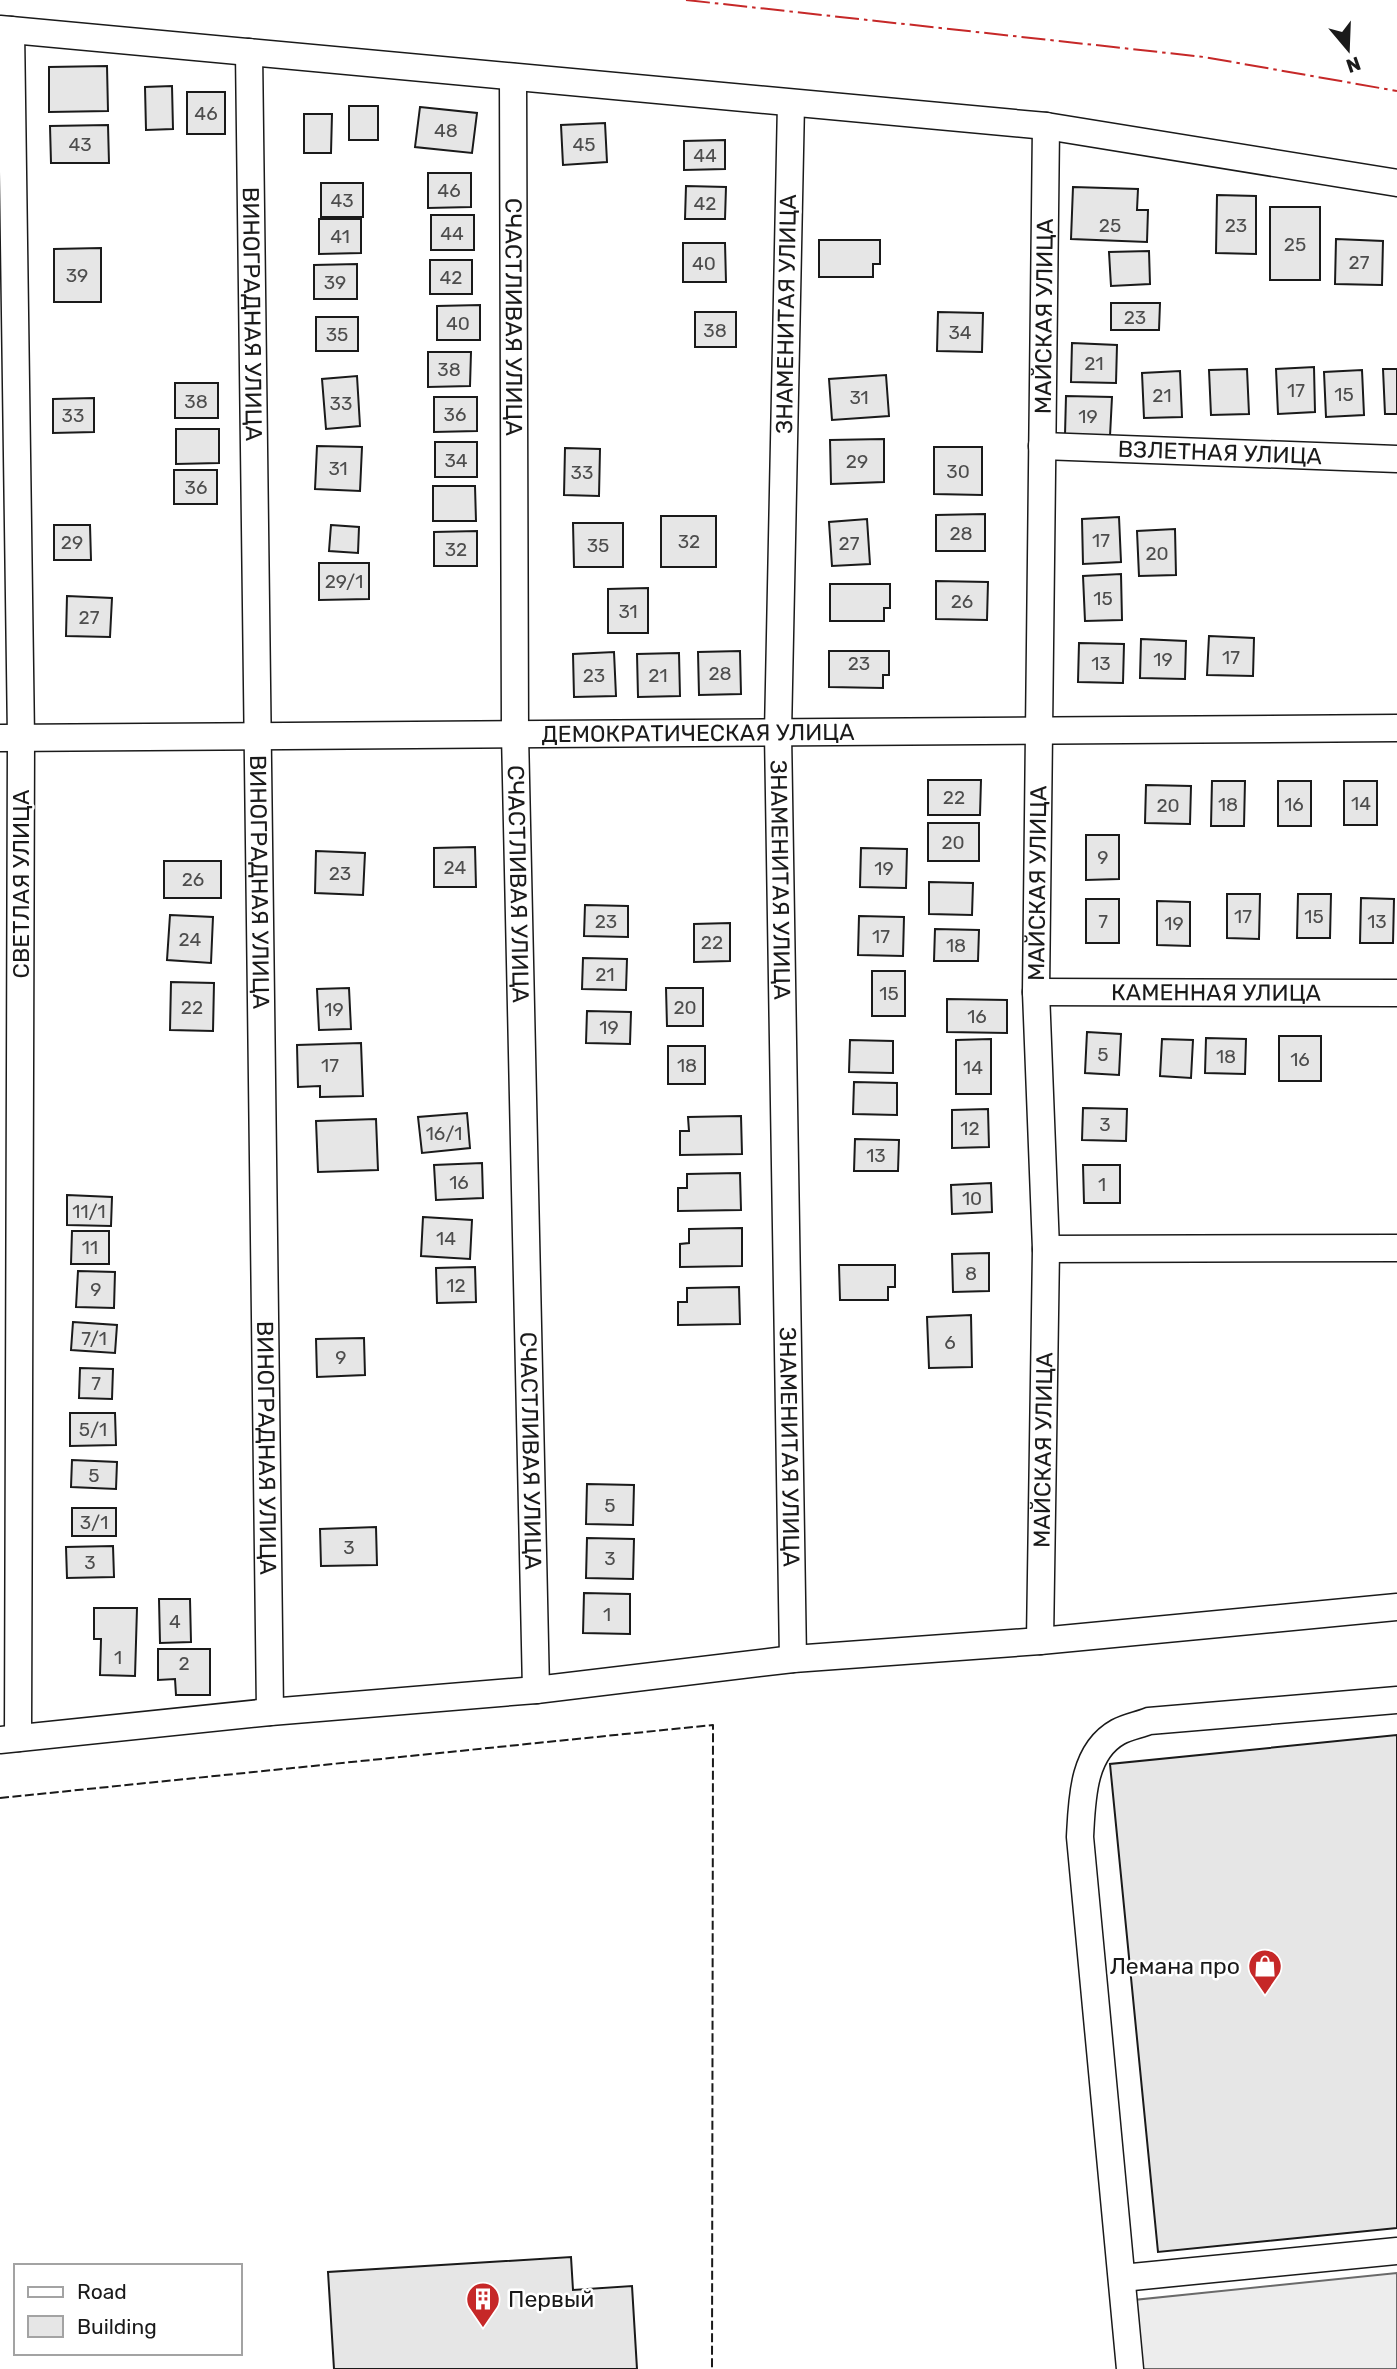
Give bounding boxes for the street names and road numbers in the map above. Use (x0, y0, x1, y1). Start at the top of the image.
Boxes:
street label: ВИНОГРАДНАЯ УЛИЦА (237, 187, 268, 441)
street label: ЗНАМЕНИТАЯ УЛИЦА (770, 194, 802, 434)
street label: СЧАСТЛИВАЯ УЛИЦА (499, 198, 528, 436)
street label: МАЙСКАЯ УЛИЦА (1029, 218, 1059, 414)
street label: ВЗЛЕТНАЯ УЛИЦА (1117, 435, 1322, 470)
street label: ДЕМОКРАТИЧЕСКАЯ УЛИЦА (541, 718, 855, 748)
street label: ВИНОГРАДНАЯ УЛИЦА (244, 755, 275, 1009)
street label: ЗНАМЕНИТАЯ УЛИЦА (764, 760, 796, 1000)
street label: СЧАСТЛИВАЯ УЛИЦА (502, 765, 535, 1003)
street label: МАЙСКАЯ УЛИЦА (1022, 785, 1052, 981)
street label: СВЕТЛАЯ УЛИЦА (7, 790, 35, 978)
street label: КАМЕННАЯ УЛИЦА (1111, 978, 1321, 1007)
street label: ВИНОГРАДНАЯ УЛИЦА (251, 1321, 282, 1575)
street label: ЗНАМЕНИТАЯ УЛИЦА (774, 1327, 806, 1567)
street label: СЧАСТЛИВАЯ УЛИЦА (514, 1332, 547, 1570)
street label: МАЙСКАЯ УЛИЦА (1027, 1352, 1058, 1548)

